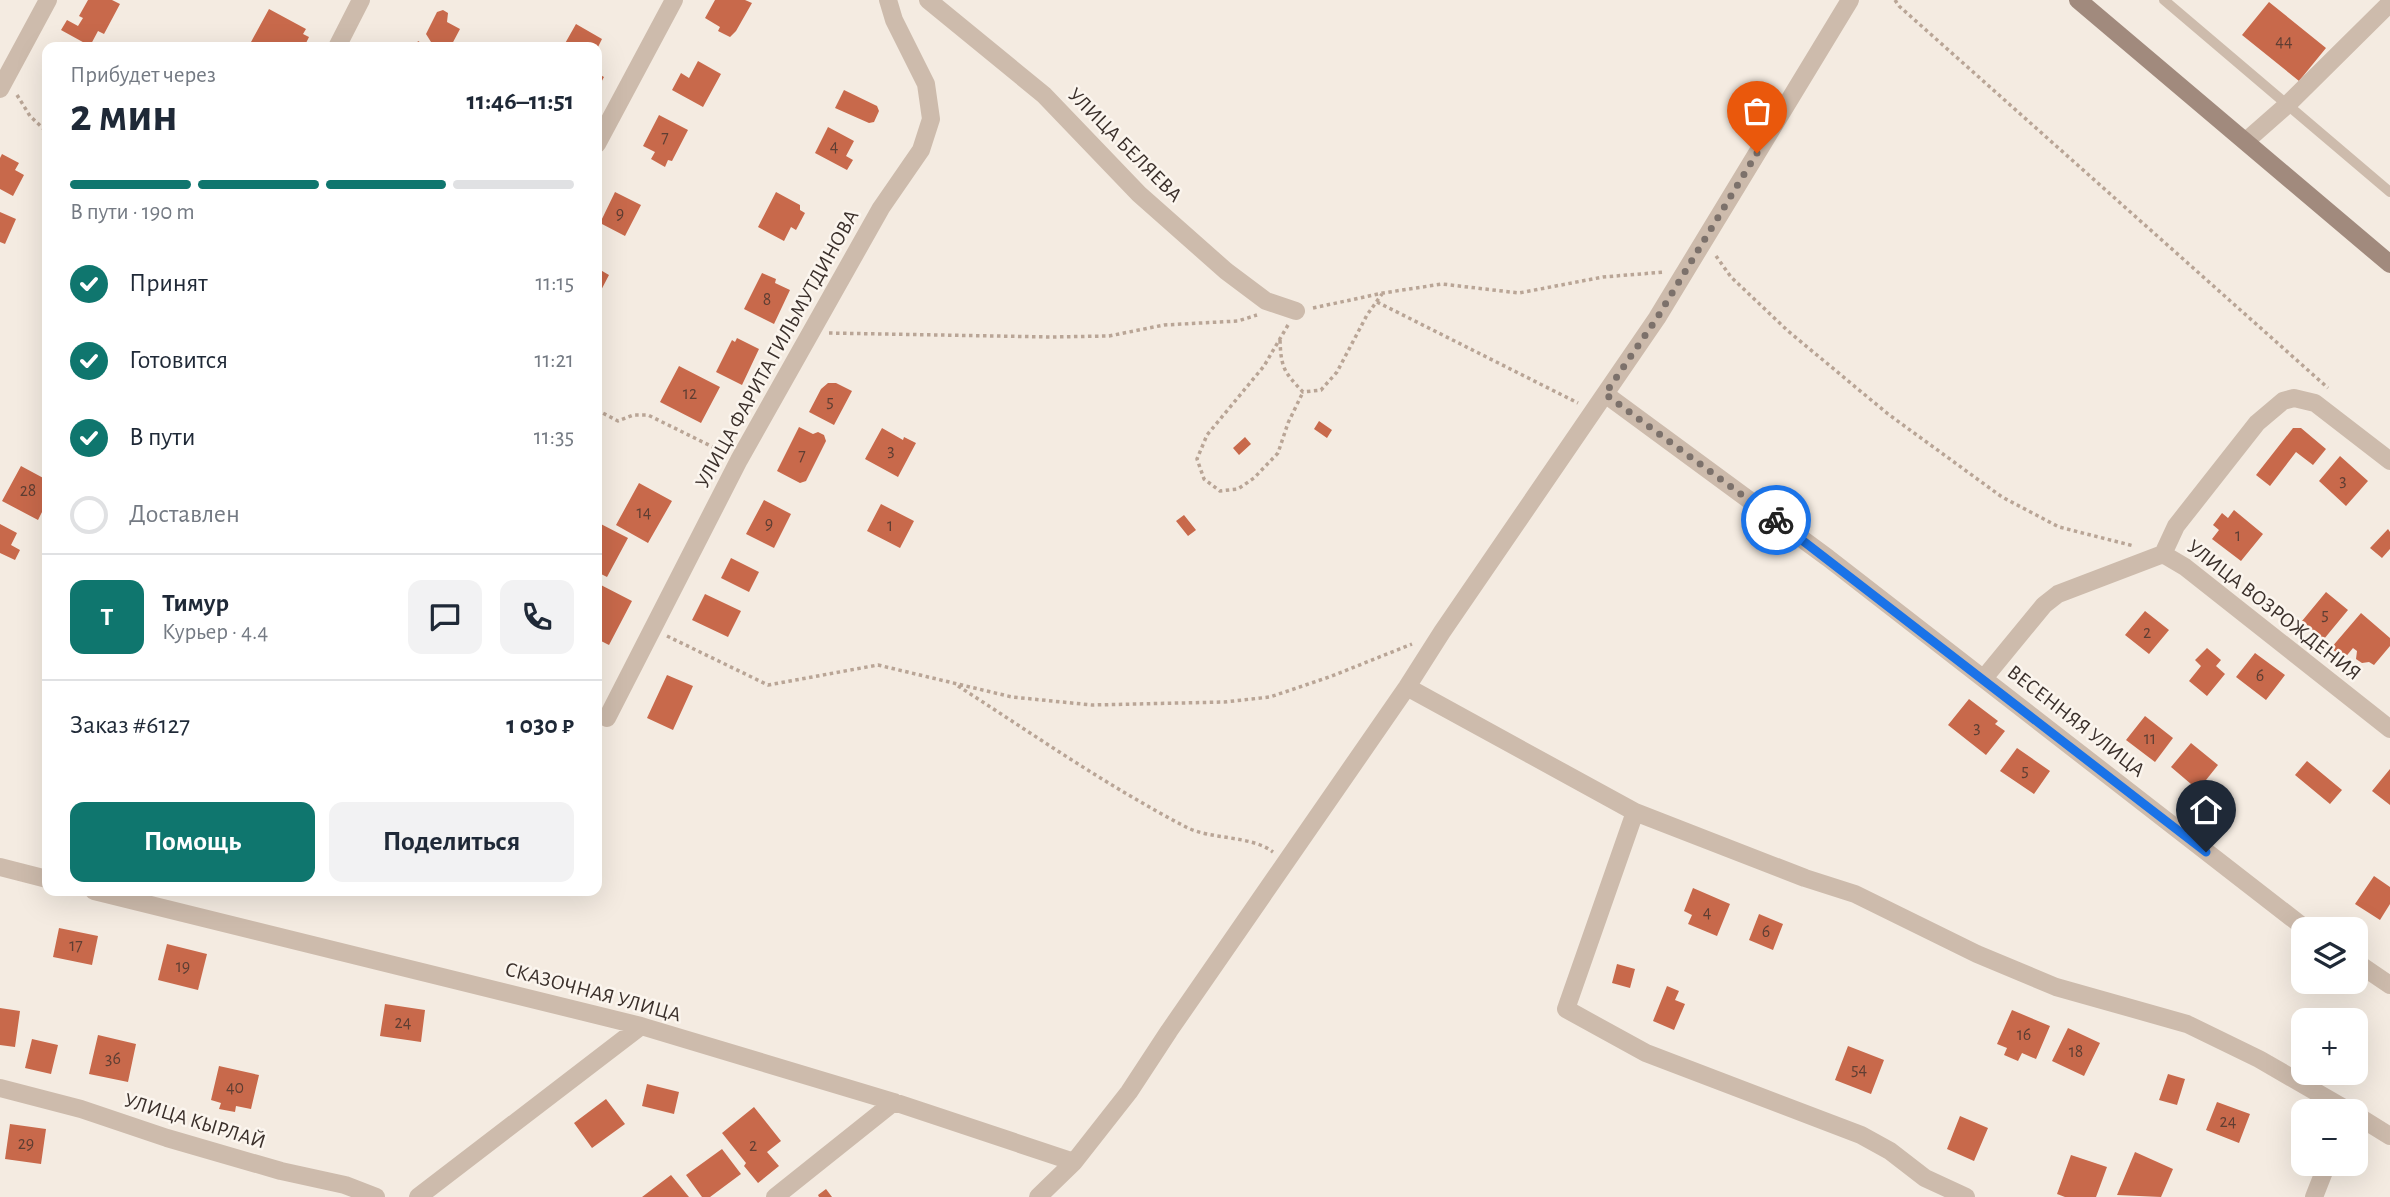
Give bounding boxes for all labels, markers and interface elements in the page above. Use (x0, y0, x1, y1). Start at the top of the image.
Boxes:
house number: 44 (2275, 33, 2293, 51)
text: Прибудет через (70, 64, 216, 87)
pin (1727, 81, 1787, 153)
street label: УЛИЦА БЕЛЯЕВА (1064, 84, 1186, 206)
text: 11:46–11:51 (466, 88, 574, 114)
icon: bag (1738, 92, 1776, 130)
text: 2 мин (70, 93, 178, 139)
house number: 7 (661, 129, 669, 147)
house number: 4 (830, 138, 839, 156)
text: В пути · 190 m (70, 201, 195, 224)
house number: 9 (616, 205, 624, 223)
street label: УЛИЦА ФАРИТА ГИЛЬМУТДИНОВА (692, 206, 862, 492)
icon: check (70, 265, 108, 303)
text: Принят (129, 270, 208, 296)
text: 11:15 (535, 272, 574, 295)
house number: 8 (763, 291, 771, 309)
icon: check (70, 342, 108, 380)
text: Готовится (129, 347, 228, 373)
text: 11:21 (535, 349, 574, 372)
house number: 12 (683, 385, 697, 403)
house number: 5 (826, 393, 834, 411)
icon: check (70, 419, 108, 457)
text: В пути (129, 424, 195, 450)
text: 11:35 (534, 426, 574, 449)
house number: 3 (887, 442, 895, 460)
house number: 7 (798, 447, 806, 465)
house number: 3 (2339, 472, 2347, 490)
house number: 28 (20, 482, 36, 500)
courier (1741, 485, 1811, 555)
text: Доставлен (129, 501, 240, 527)
icon: bike (1757, 501, 1795, 539)
house number: 14 (637, 504, 652, 522)
house number: 9 (765, 515, 773, 533)
house number: 1 (887, 517, 893, 535)
house number: 1 (2235, 527, 2241, 545)
street label: УЛИЦА ВОЗРОЖДЕНИЯ (2183, 536, 2365, 684)
button: chat (408, 580, 482, 654)
button: phone (500, 580, 574, 654)
text: Тимур (162, 590, 229, 616)
text: Т (101, 604, 113, 630)
house number: 5 (2321, 606, 2329, 624)
text: Курьер · 4.4 (162, 621, 268, 644)
house number: 2 (2143, 624, 2151, 642)
street label: ВЕСЕННЯЯ УЛИЦА (2003, 661, 2149, 781)
house number: 6 (2256, 667, 2264, 685)
text: Заказ #6127 (70, 712, 190, 738)
text: 1 030 ₽ (506, 712, 574, 738)
house number: 3 (1973, 719, 1981, 737)
house number: 11 (2144, 730, 2156, 748)
house number: 5 (2021, 762, 2029, 780)
pin (2176, 780, 2236, 852)
icon: home (2187, 791, 2225, 829)
button: Помощь (70, 802, 315, 882)
button: Поделиться (329, 802, 574, 882)
house number: 4 (1703, 904, 1712, 922)
map controls (2291, 917, 2368, 1176)
button: layers (2291, 917, 2368, 994)
house number: 6 (1762, 923, 1770, 941)
house number: 17 (69, 937, 83, 955)
house number: 19 (176, 958, 190, 976)
street label: СКАЗОЧНАЯ УЛИЦА (503, 958, 683, 1026)
button: + (2291, 1008, 2368, 1085)
house number: 24 (395, 1014, 412, 1032)
house number: 16 (2017, 1026, 2031, 1044)
house number: 18 (2069, 1043, 2083, 1061)
house number: 36 (105, 1050, 121, 1068)
house number: 54 (1851, 1061, 1867, 1079)
house number: 40 (226, 1079, 244, 1097)
street label: УЛИЦА КЫРЛАЙ (122, 1089, 269, 1153)
button: − (2291, 1099, 2368, 1176)
house number: 24 (2220, 1113, 2237, 1131)
house number: 29 (18, 1135, 34, 1153)
house number: 2 (749, 1137, 757, 1155)

